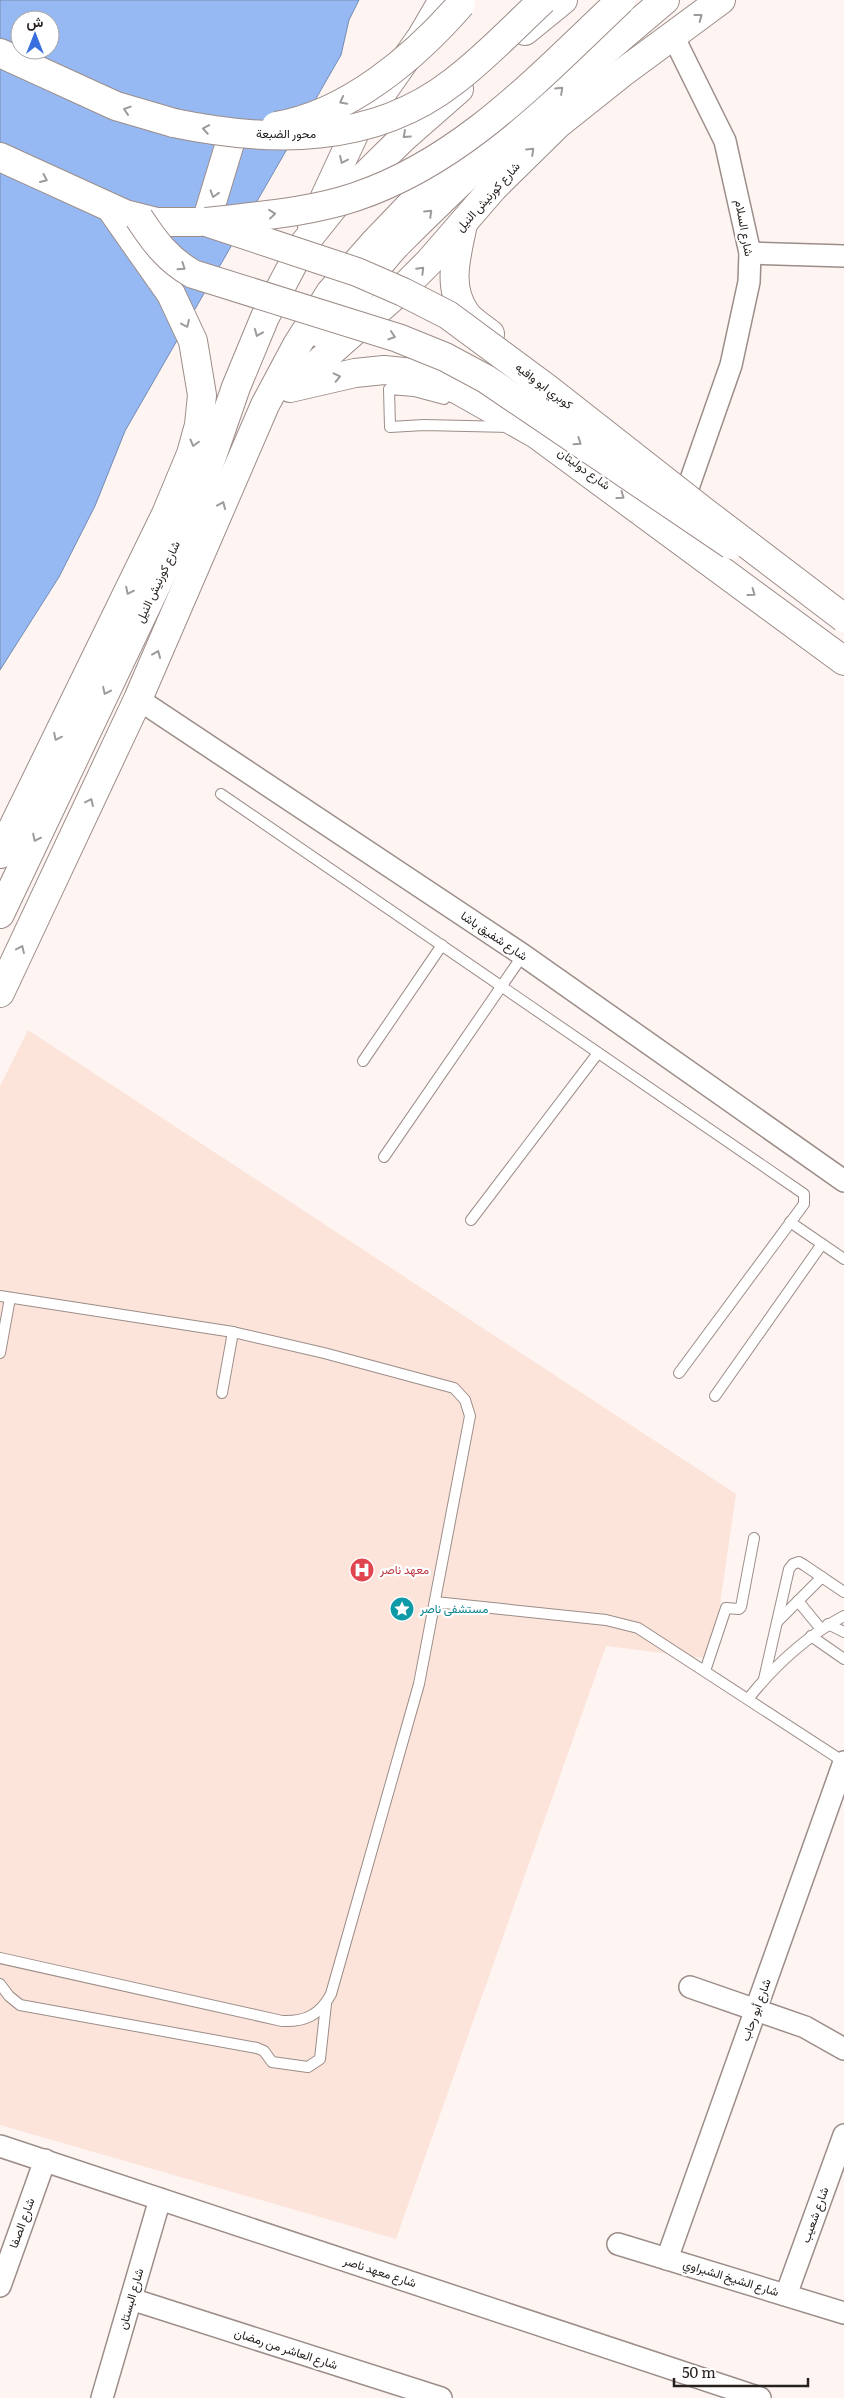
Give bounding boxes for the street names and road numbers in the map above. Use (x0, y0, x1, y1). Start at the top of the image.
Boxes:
street label: محور الضبعة (256, 124, 316, 142)
street label: شارع كورنيش النيل (451, 157, 524, 236)
street label: شارع السلام (730, 198, 759, 258)
street label: كوبري ابو وافيه (511, 358, 577, 414)
street label: شارع دوليتان (554, 443, 615, 494)
street label: شارع كورنيش النيل (130, 538, 185, 626)
street label: شارع شفيق باشا (457, 906, 532, 965)
street label: شارع أبو رحاب (735, 1976, 776, 2044)
street label: شارع شعيب (796, 2184, 833, 2246)
street label: شارع الصفا (4, 2195, 39, 2251)
street label: شارع معهد ناصر (340, 2250, 419, 2292)
street label: شارع الشيخ الشبراوي (681, 2254, 781, 2302)
street label: شارع البستان (113, 2266, 148, 2332)
street label: شارع العاشر من رمضان (232, 2323, 340, 2374)

